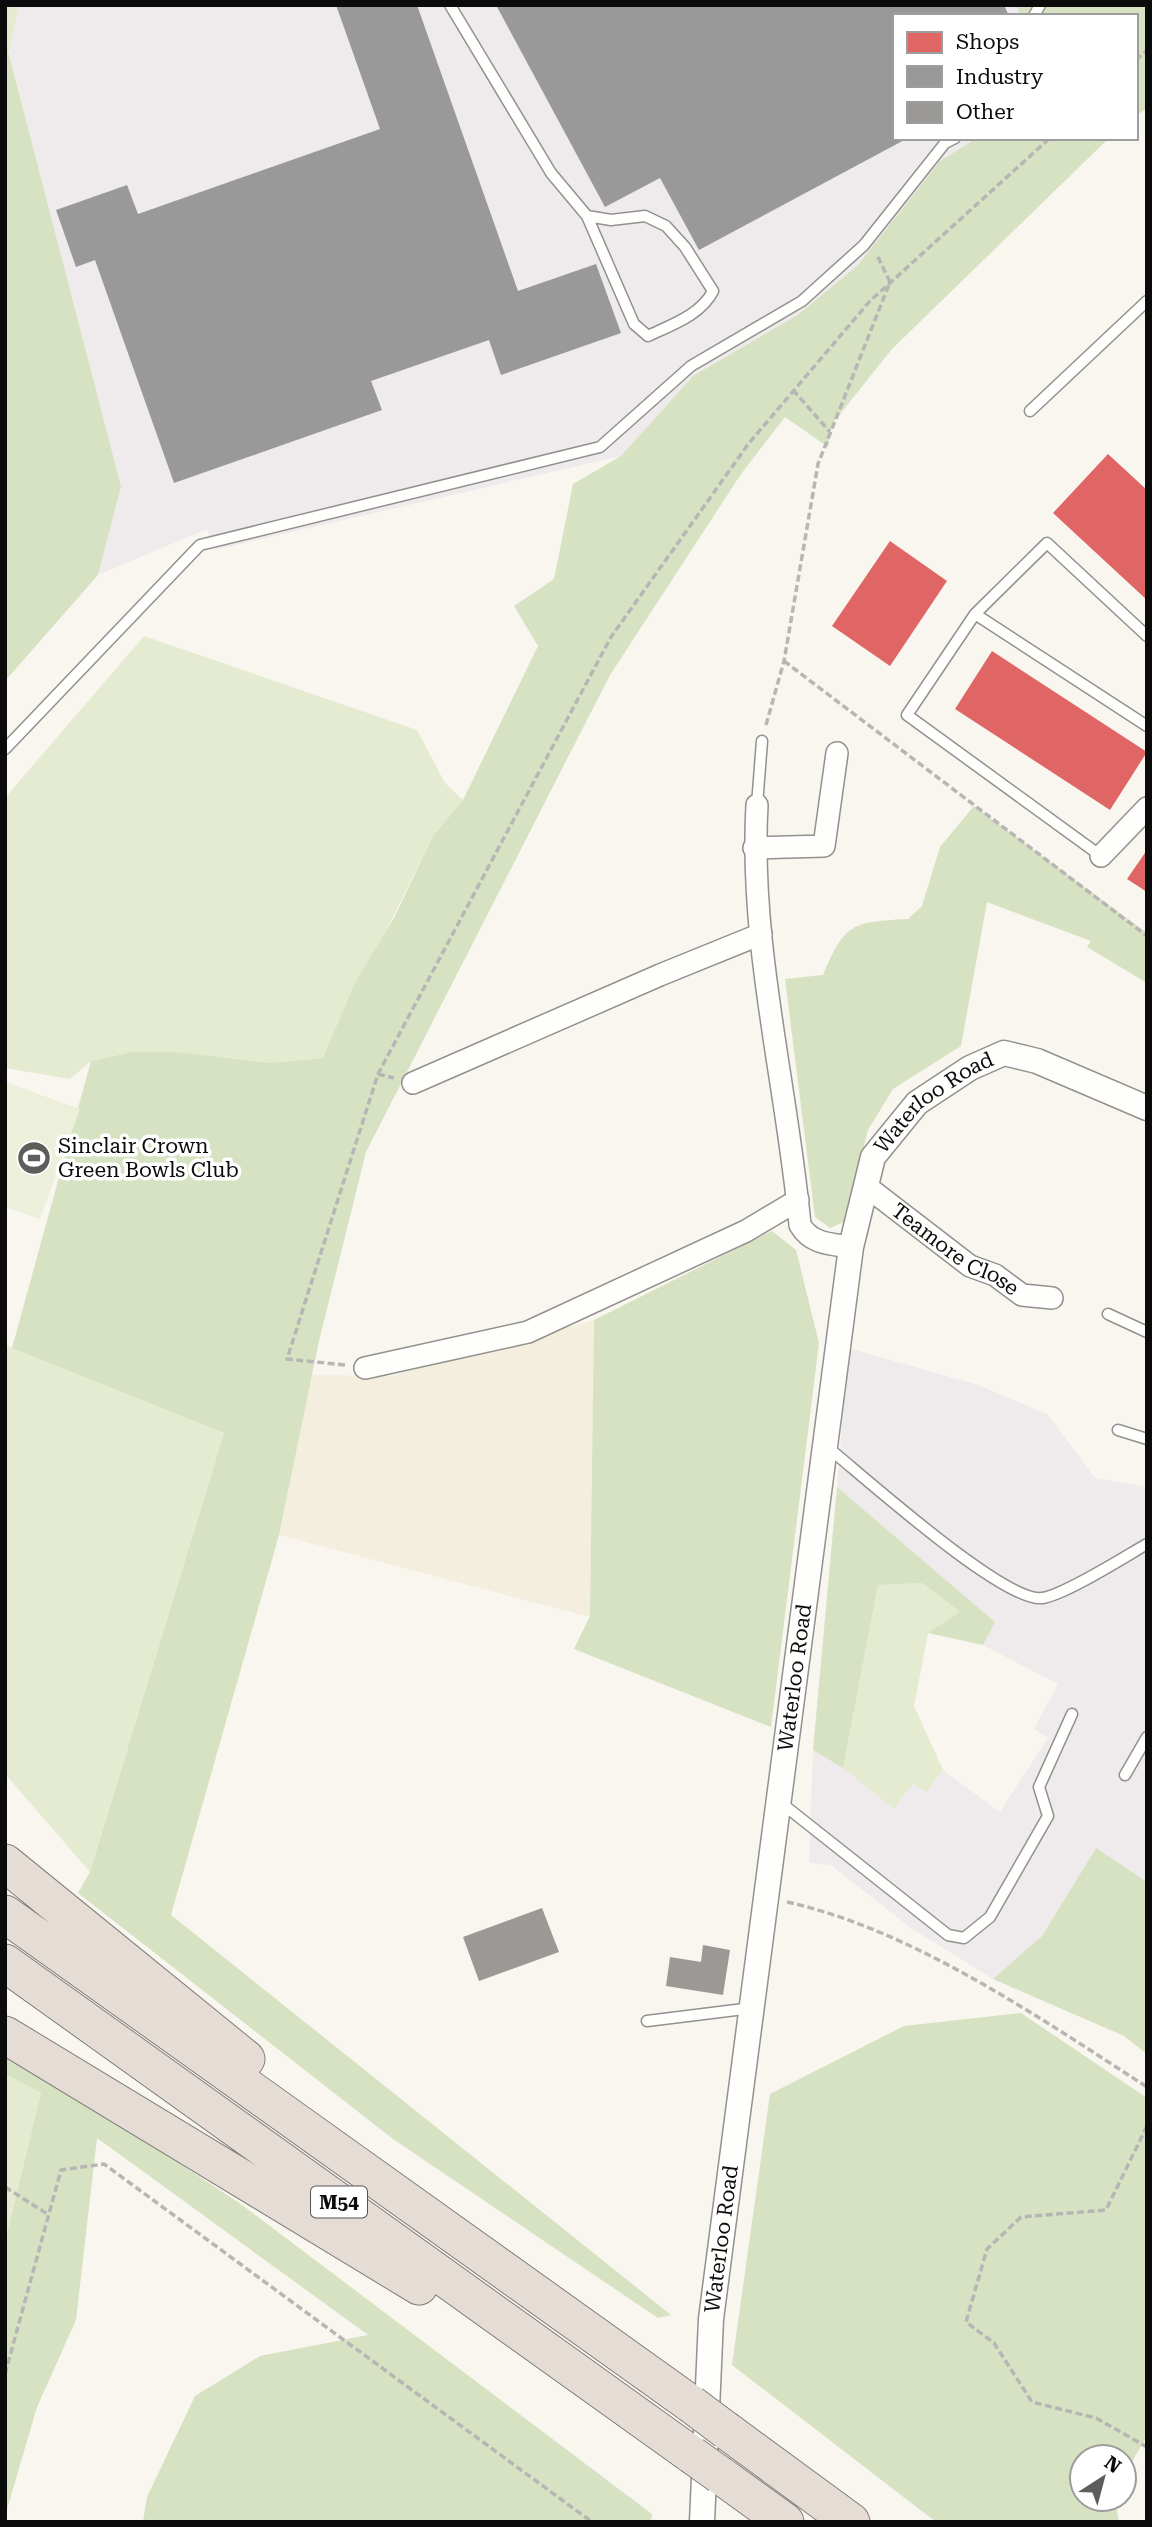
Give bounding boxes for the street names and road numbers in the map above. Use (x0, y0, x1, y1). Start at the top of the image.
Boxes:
street label: Waterloo Road (869, 1047, 997, 1158)
street label: Teamore Close (887, 1198, 1024, 1300)
street label: Waterloo Road (773, 1602, 816, 1753)
street label: Waterloo Road (700, 2163, 743, 2314)
road number: M54 (311, 2186, 367, 2218)

